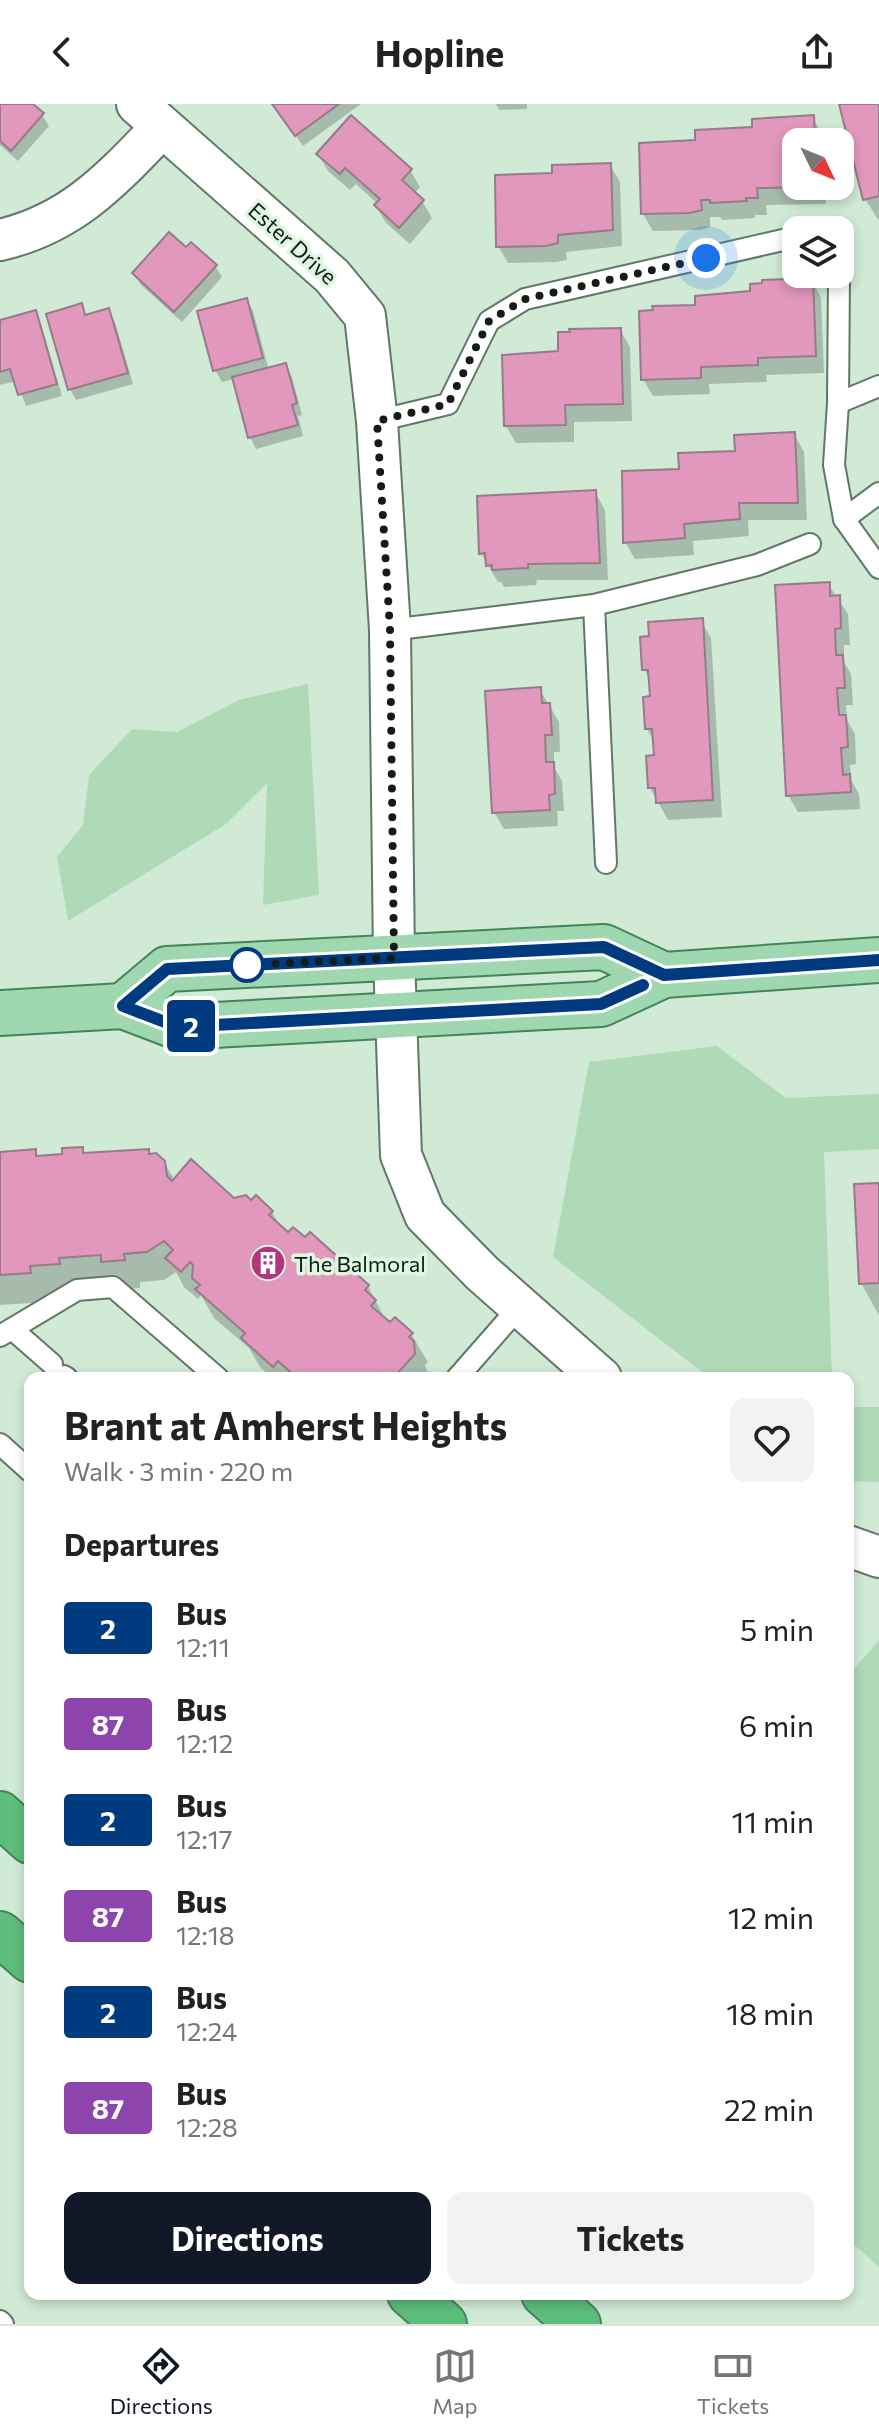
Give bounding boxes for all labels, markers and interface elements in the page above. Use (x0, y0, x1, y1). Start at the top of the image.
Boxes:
icon: back (40, 30, 84, 74)
text: Hopline (375, 30, 504, 74)
icon: share (795, 30, 839, 74)
north arrow (782, 128, 854, 200)
map controls (782, 128, 854, 288)
street label: Ester Drive (243, 196, 343, 290)
button: layers (782, 216, 854, 288)
your location (686, 238, 726, 278)
unlabelled marker (230, 948, 264, 982)
line badge: 2 (165, 1000, 217, 1052)
text: 2 (183, 1009, 199, 1043)
building icon: The Balmoral (249, 1244, 287, 1282)
place label: The Balmoral (294, 1250, 426, 1277)
button: heart (730, 1398, 814, 1482)
text: Brant at Amherst Heights (64, 1401, 507, 1448)
text: Walk · 3 min · 220 m (64, 1455, 293, 1486)
text: Departures (64, 1525, 219, 1562)
text: Bus (176, 1594, 227, 1631)
text: 5 min (740, 1610, 814, 1647)
text: 2 (100, 1611, 116, 1645)
text: 12:11 (176, 1631, 230, 1662)
text: Bus (176, 1690, 227, 1727)
text: 6 min (739, 1706, 814, 1743)
text: 87 (92, 1707, 124, 1741)
text: 12:12 (176, 1727, 233, 1758)
text: Bus (176, 1786, 227, 1823)
text: 11 min (732, 1802, 814, 1839)
text: 2 (100, 1803, 116, 1837)
text: 12:17 (176, 1823, 233, 1854)
text: Bus (176, 1882, 227, 1919)
text: 12 min (728, 1898, 814, 1935)
text: 87 (92, 1899, 124, 1933)
text: 12:18 (176, 1919, 235, 1950)
text: Bus (176, 1978, 227, 2015)
text: 18 min (726, 1994, 814, 2031)
text: 2 (100, 1995, 116, 2029)
text: 12:24 (176, 2015, 237, 2046)
text: Bus (176, 2074, 227, 2111)
text: 22 min (724, 2090, 814, 2127)
text: 87 (92, 2091, 124, 2125)
text: 12:28 (176, 2111, 238, 2142)
button: Directions (64, 2192, 431, 2284)
button: Tickets (447, 2192, 814, 2284)
tab: Directions (110, 2344, 213, 2419)
tab: Map (432, 2344, 478, 2419)
tab: Tickets (697, 2344, 769, 2419)

